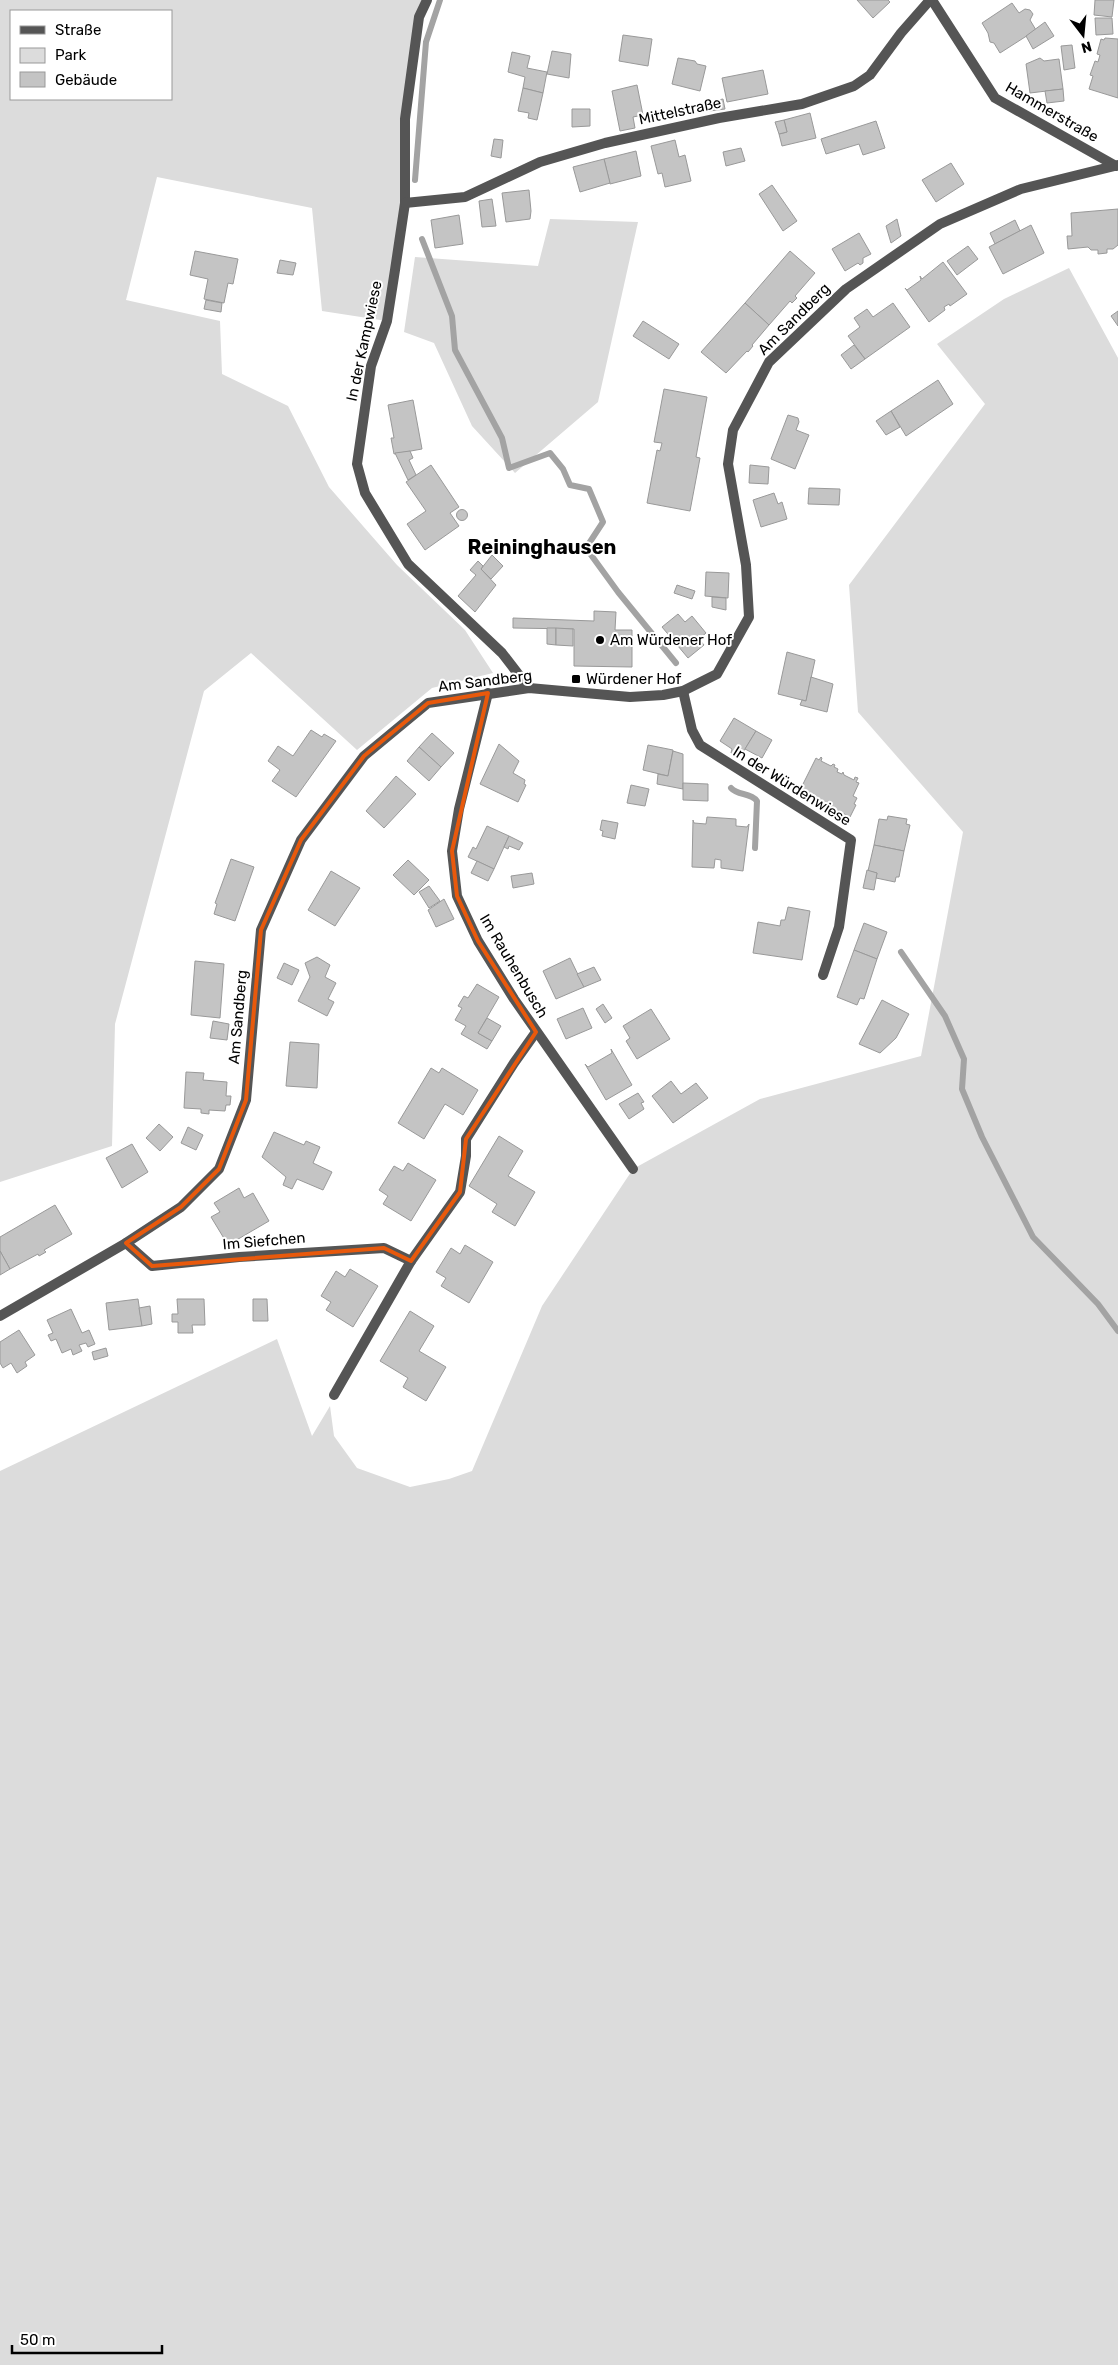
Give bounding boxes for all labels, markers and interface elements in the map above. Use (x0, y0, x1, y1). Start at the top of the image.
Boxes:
legend (10, 10, 172, 100)
north arrow (1058, 10, 1108, 60)
text: Straße (55, 21, 101, 39)
text: N (1079, 37, 1094, 57)
text: Park (55, 46, 86, 64)
text: Gebäude (55, 71, 117, 89)
street label: Hammerstraße (1002, 78, 1102, 146)
street label: Mittelstraße (637, 93, 723, 129)
street label: In der Kampwiese (342, 279, 386, 403)
street label: Am Sandberg (754, 279, 834, 359)
district label: Reininghausen (468, 535, 616, 559)
place label: Am Würdener Hof (610, 631, 732, 649)
marker: Am Würdener Hof (594, 634, 606, 646)
street label: Am Sandberg (437, 666, 533, 696)
place label: Würdener Hof (586, 670, 682, 688)
marker: Würdener Hof (570, 673, 582, 685)
street label: In der Würdenwiese (730, 742, 854, 830)
street label: Im Rauhenbusch (476, 911, 552, 1021)
street label: Am Sandberg (225, 969, 251, 1065)
street label: Im Siefchen (222, 1228, 306, 1254)
scale bar (12, 2322, 162, 2354)
text: 50 m (20, 2331, 55, 2349)

